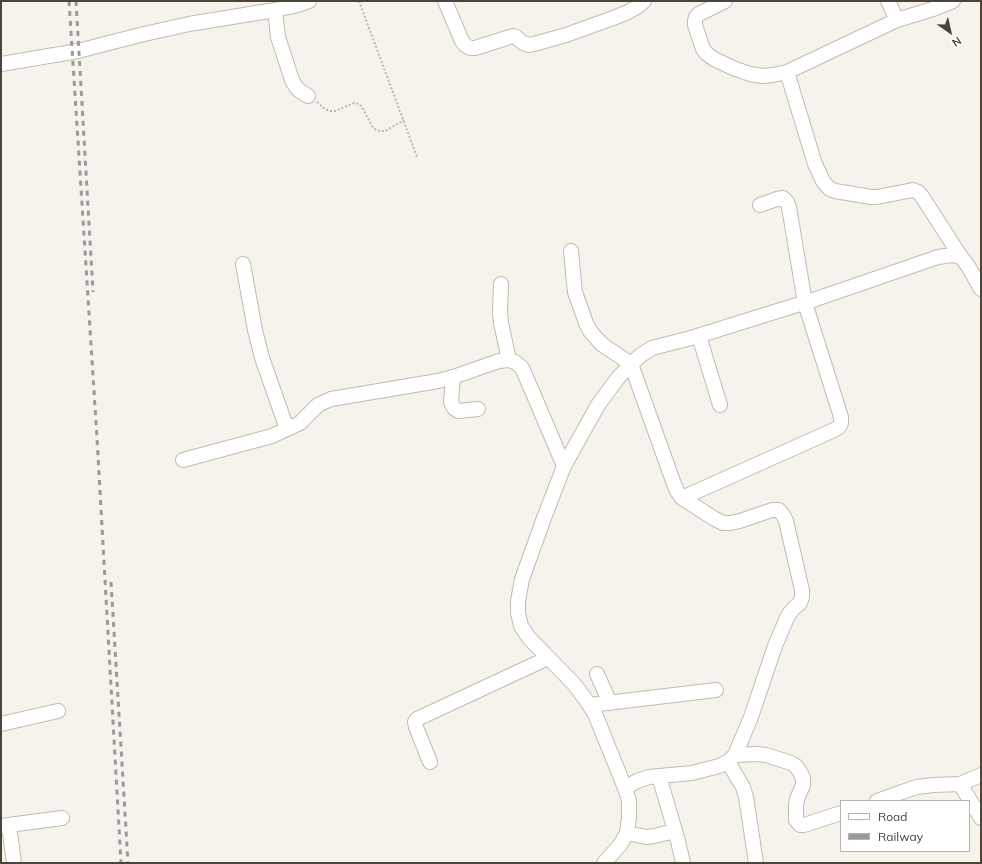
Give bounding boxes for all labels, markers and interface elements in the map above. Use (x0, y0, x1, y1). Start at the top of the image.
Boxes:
north arrow (930, 12, 970, 52)
text: N (949, 34, 964, 50)
legend (840, 800, 970, 852)
text: Road (878, 809, 907, 824)
text: Railway (878, 829, 923, 844)

